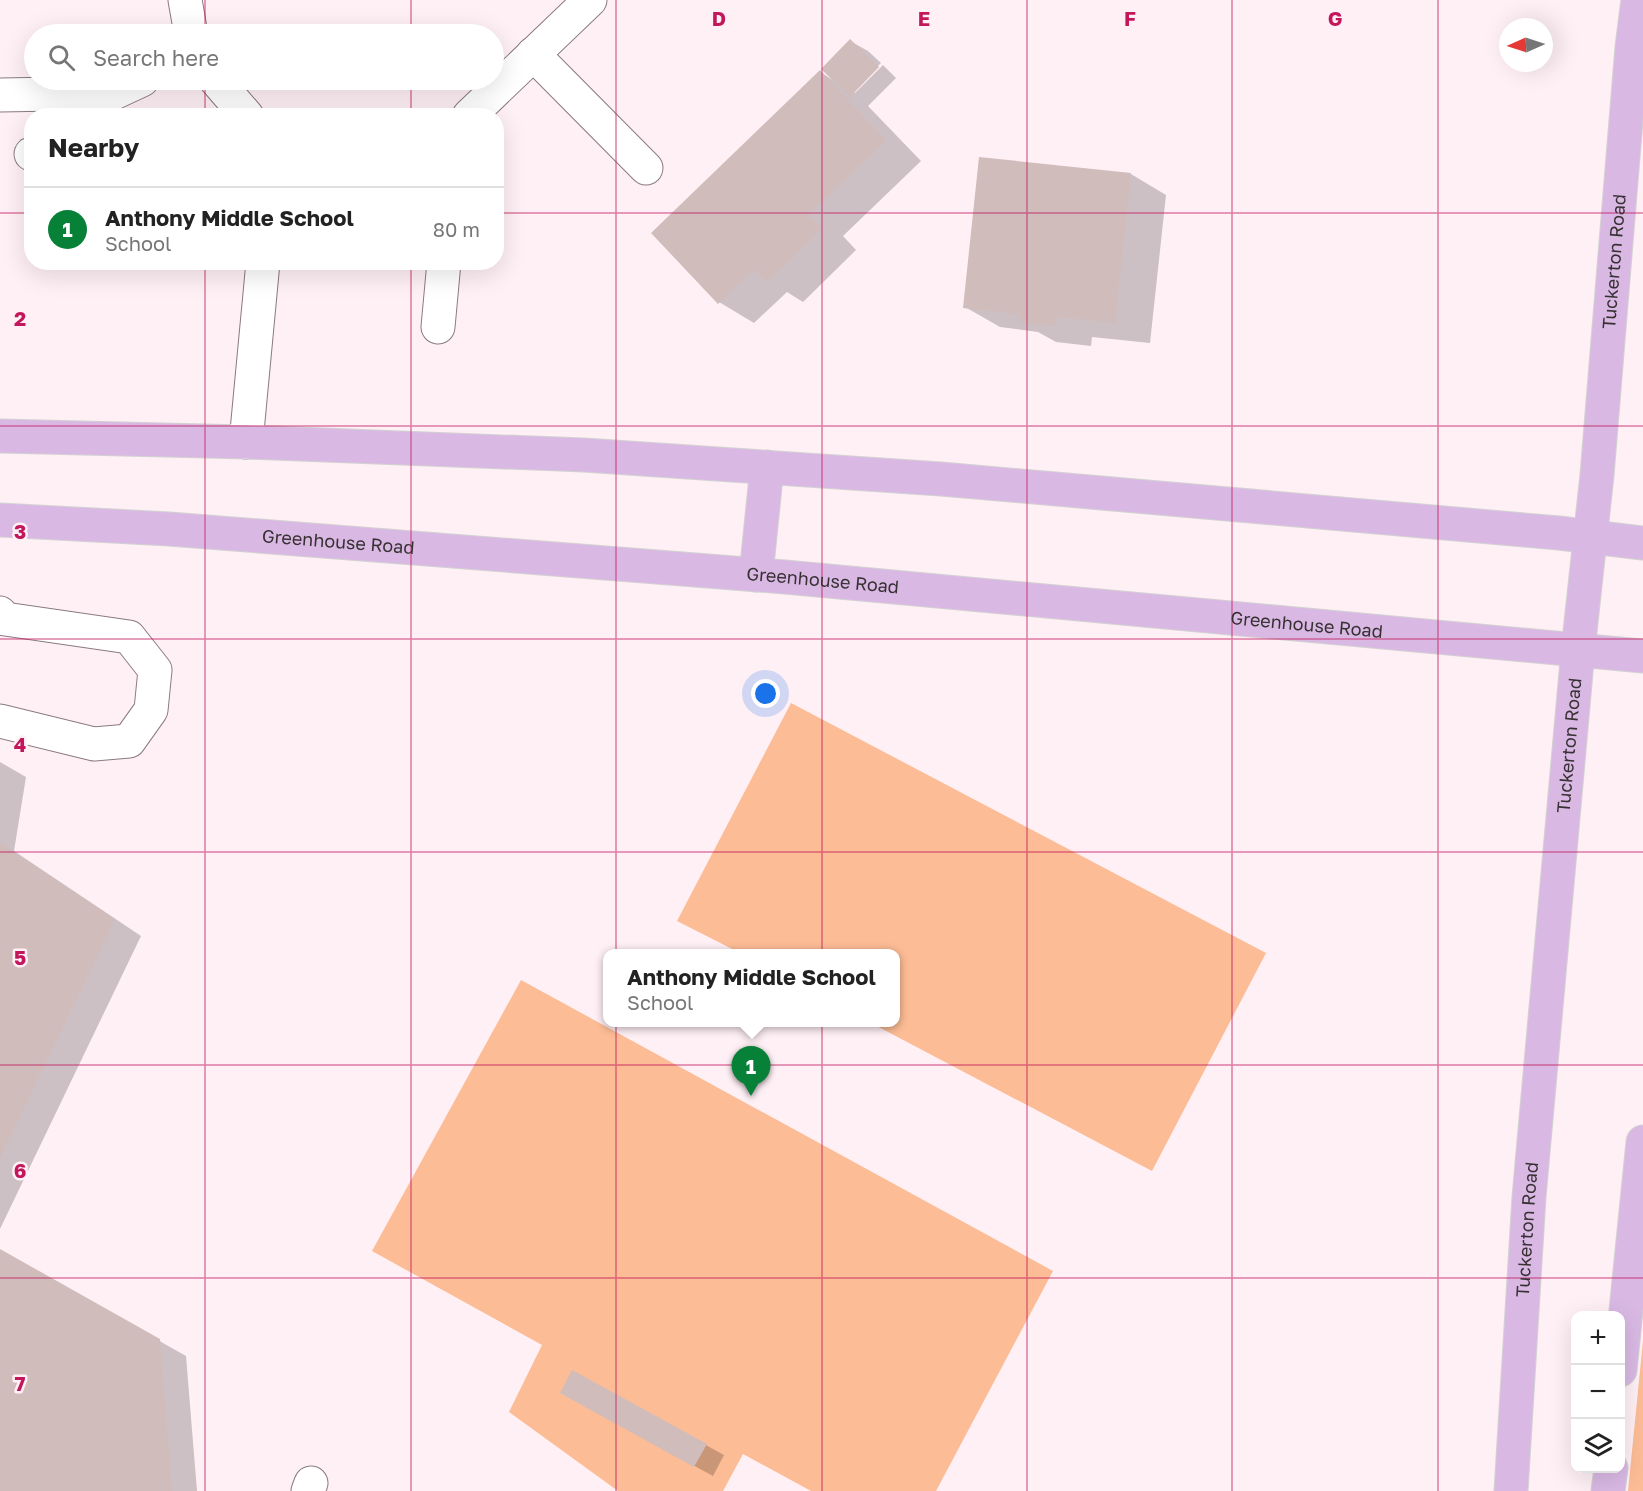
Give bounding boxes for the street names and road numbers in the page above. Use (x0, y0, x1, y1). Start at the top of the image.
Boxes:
street label: Tuckerton Road (1597, 193, 1630, 330)
street label: Greenhouse Road (261, 524, 415, 558)
street label: Greenhouse Road (746, 562, 900, 597)
street label: Greenhouse Road (1230, 606, 1384, 642)
street label: Tuckerton Road (1551, 677, 1585, 814)
street label: Tuckerton Road (1511, 1161, 1542, 1298)

